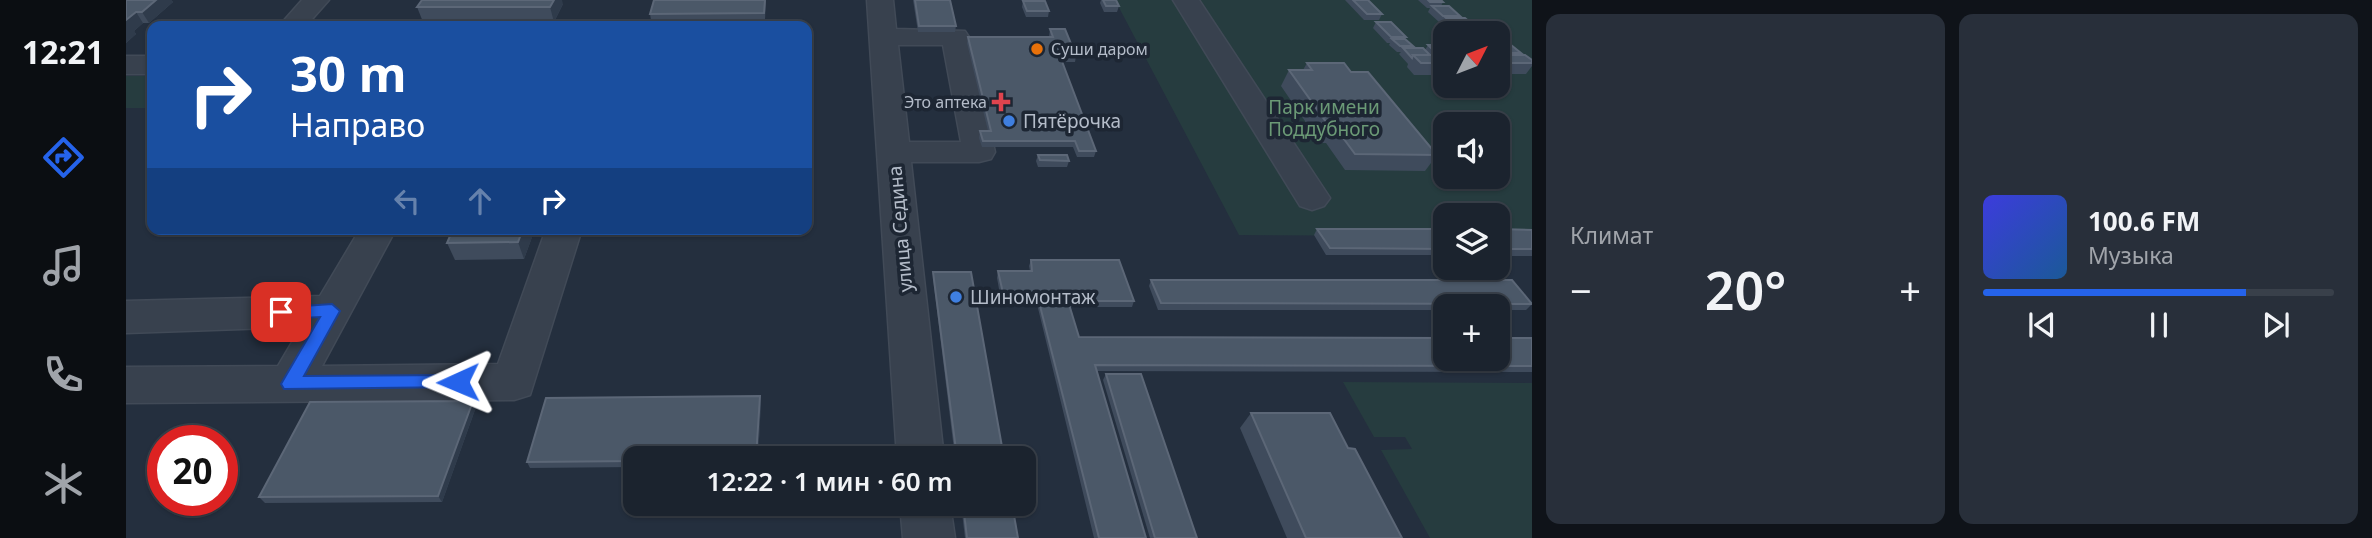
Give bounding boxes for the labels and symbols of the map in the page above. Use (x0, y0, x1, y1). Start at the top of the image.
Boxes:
north arrow (1433, 21, 1510, 98)
place label: Суши даром (1051, 38, 1148, 60)
marker: Суши даром (1029, 41, 1045, 57)
place label: Это аптека (904, 91, 987, 113)
marker: Это аптека (993, 94, 1009, 110)
park label: Парк имени Поддубного (1268, 94, 1380, 142)
place label: Пятёрочка (1023, 108, 1121, 134)
marker: Пятёрочка (1001, 113, 1017, 129)
street label: улица Седина (882, 165, 918, 293)
pin (251, 282, 311, 342)
place label: Шиномонтаж (970, 284, 1096, 310)
marker: Шиномонтаж (948, 289, 964, 305)
position arrow (421, 345, 495, 419)
speed limit sign: 20 (147, 425, 238, 516)

